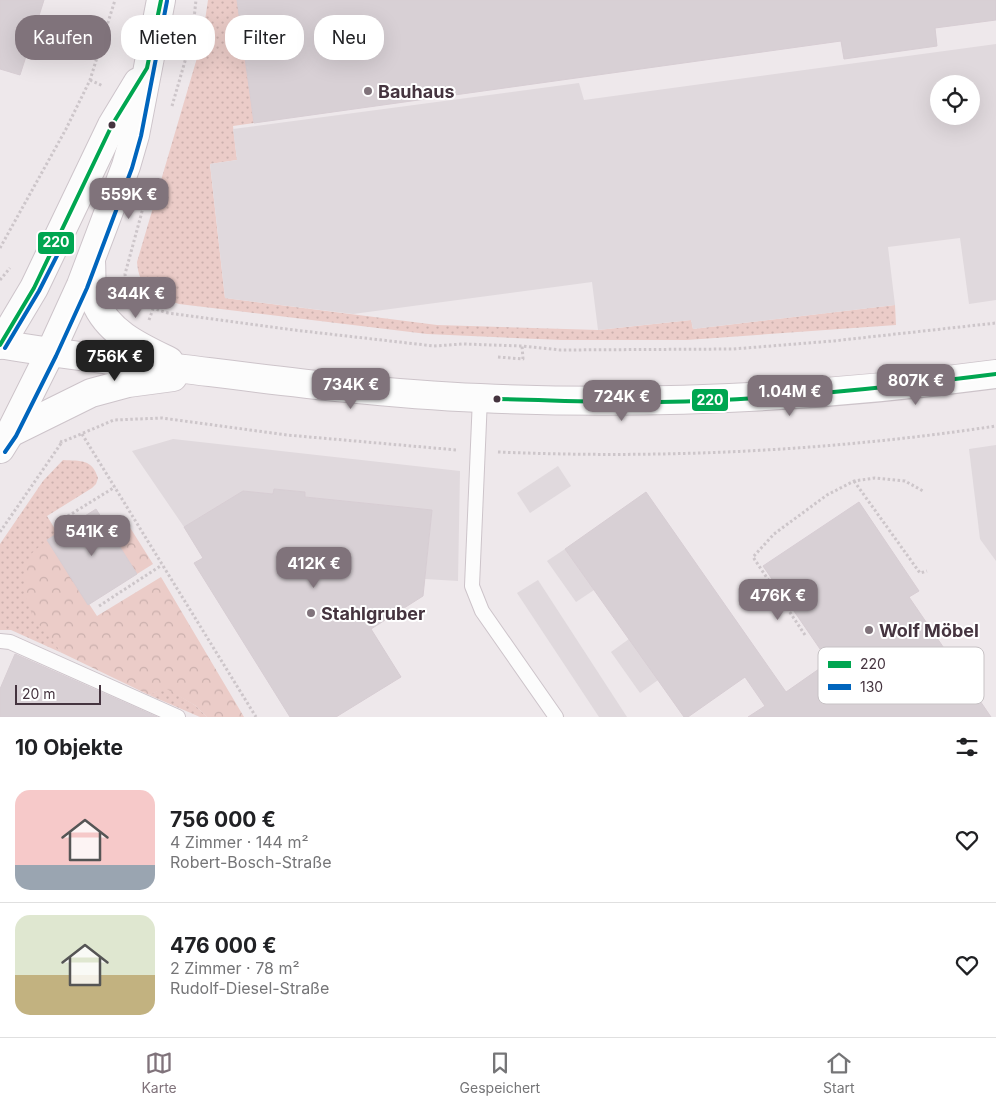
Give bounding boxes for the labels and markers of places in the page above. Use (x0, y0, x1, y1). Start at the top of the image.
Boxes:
place label: Bauhaus (378, 81, 455, 102)
marker: Bauhaus (362, 85, 374, 97)
unlabelled marker (107, 120, 117, 130)
pin: 559K € (88, 178, 170, 220)
pin: 344K € (95, 276, 177, 319)
pin: 756K € (74, 340, 156, 382)
pin: 807K € (875, 364, 957, 406)
pin: 734K € (310, 368, 392, 410)
pin: 1.04M € (744, 374, 836, 417)
pin: 724K € (581, 380, 663, 422)
unlabelled marker (492, 394, 502, 404)
pin: 541K € (51, 514, 133, 557)
pin: 412K € (273, 546, 355, 589)
pin: 476K € (737, 578, 819, 621)
place label: Stahlgruber (321, 603, 425, 624)
marker: Stahlgruber (305, 607, 317, 619)
place label: Wolf Möbel (879, 620, 979, 641)
marker: Wolf Möbel (863, 624, 875, 636)

